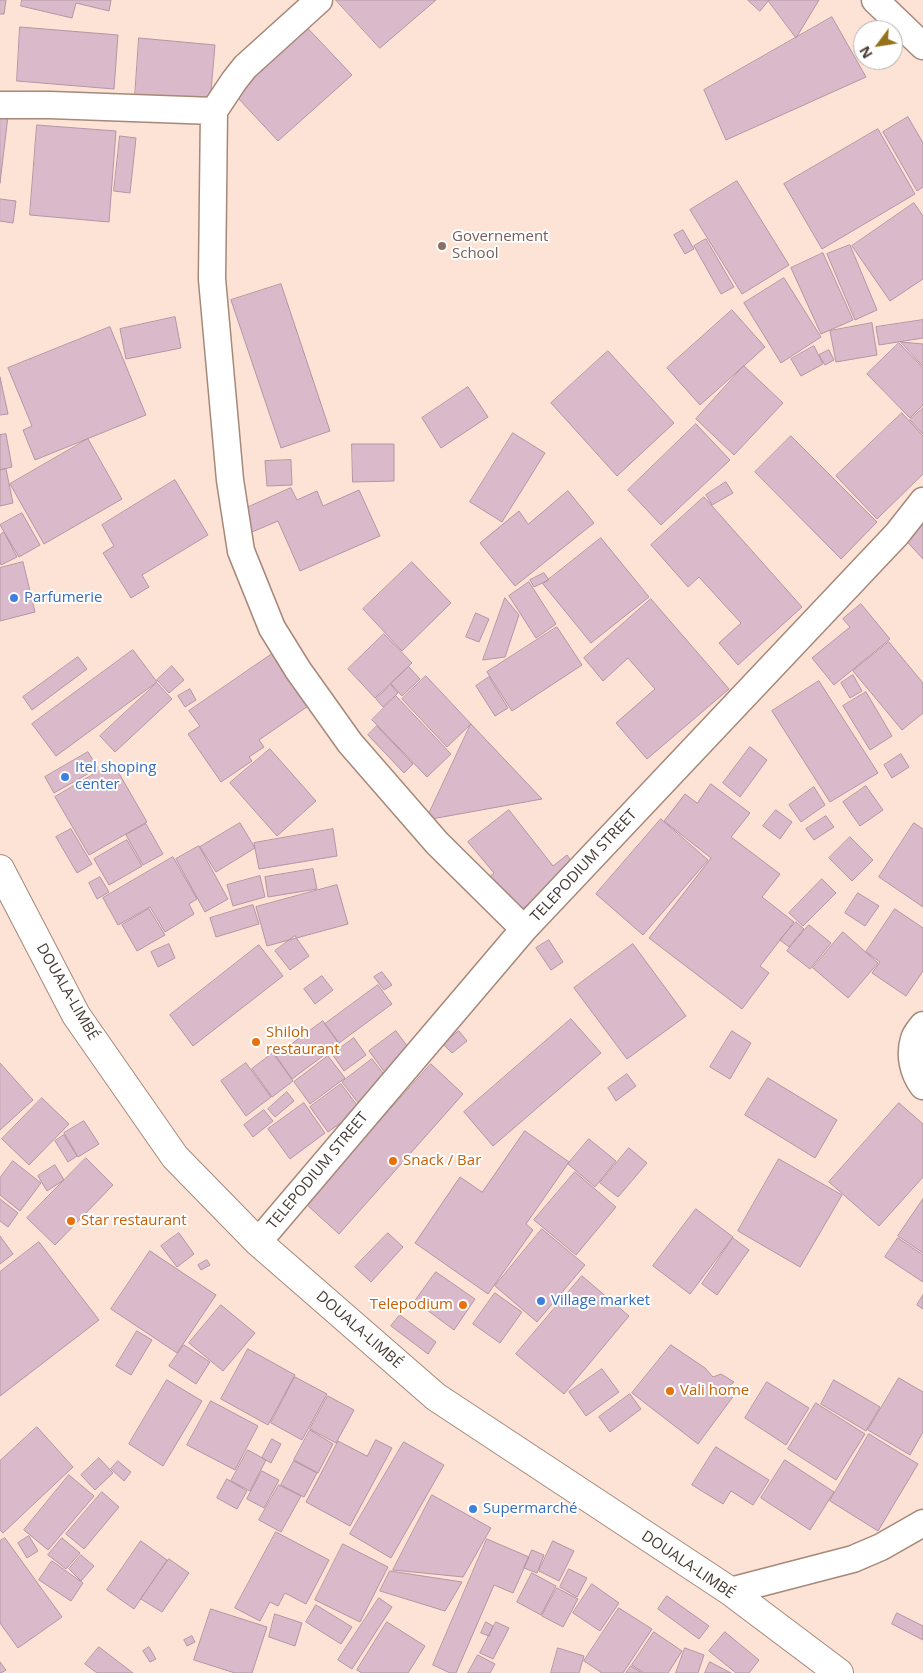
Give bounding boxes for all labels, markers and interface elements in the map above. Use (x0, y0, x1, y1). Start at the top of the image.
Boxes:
north arrow (853, 20, 903, 70)
text: N (854, 43, 877, 62)
place label: Governement School (452, 228, 548, 263)
marker: Governement School (436, 240, 448, 252)
place label: Parfumerie (24, 589, 102, 607)
marker: Parfumerie (8, 592, 20, 604)
place label: Itel shoping center (75, 759, 156, 794)
marker: Itel shoping center (59, 771, 71, 783)
street label: TELEPODIUM STREET (527, 806, 641, 926)
street label: DOUALA-LIMBÉ (32, 940, 102, 1044)
place label: Shiloh restaurant (266, 1024, 340, 1059)
marker: Shiloh restaurant (250, 1036, 262, 1048)
street label: TELEPODIUM STREET (264, 1109, 372, 1233)
place label: Snack / Bar (403, 1152, 481, 1170)
marker: Snack / Bar (387, 1155, 399, 1167)
place label: Star restaurant (81, 1212, 187, 1230)
marker: Star restaurant (65, 1215, 77, 1227)
street label: DOUALA-LIMBÉ (312, 1288, 406, 1372)
place label: Village market (551, 1292, 650, 1310)
marker: Village market (535, 1295, 547, 1307)
place label: Telepodium (370, 1296, 453, 1314)
marker: Telepodium (457, 1299, 469, 1311)
place label: Vali home (680, 1382, 749, 1400)
marker: Vali home (664, 1385, 676, 1397)
place label: Supermarché (483, 1500, 577, 1518)
marker: Supermarché (467, 1503, 479, 1515)
street label: DOUALA-LIMBÉ (638, 1527, 738, 1603)

